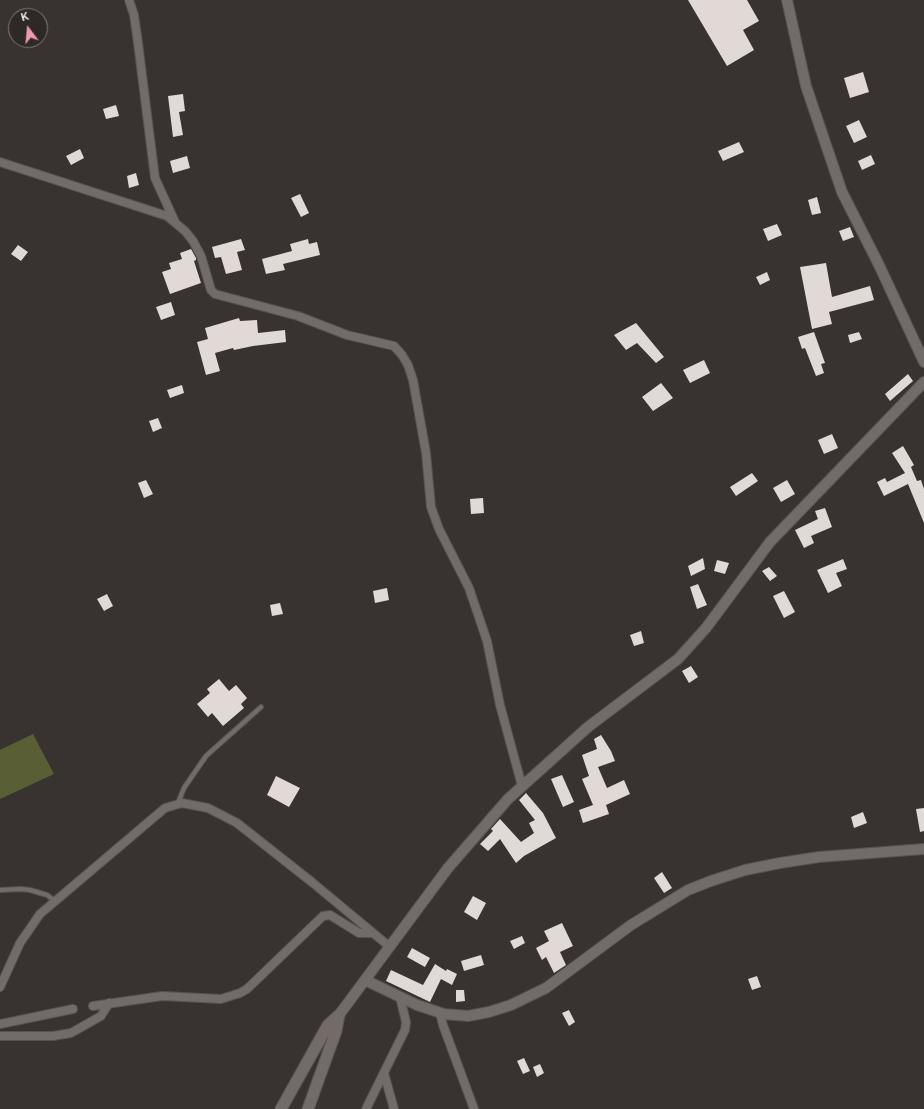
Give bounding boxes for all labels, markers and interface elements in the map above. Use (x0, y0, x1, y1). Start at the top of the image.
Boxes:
north arrow (8, 8, 48, 48)
text: K (19, 10, 30, 24)

